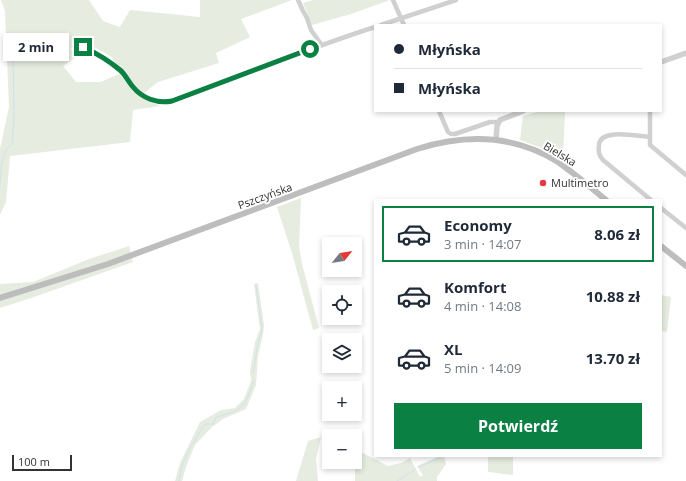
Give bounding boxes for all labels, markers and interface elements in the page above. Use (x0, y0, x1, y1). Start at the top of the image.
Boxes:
callout: 2 min (3, 33, 69, 61)
text: 2 min (18, 38, 54, 56)
route end (74, 38, 92, 56)
text: Młyńska (418, 39, 481, 59)
route start (301, 40, 319, 58)
text: Młyńska (418, 78, 481, 98)
street label: Bielska (541, 138, 580, 169)
place label: Multimetro (551, 175, 609, 190)
marker: Multimetro (538, 178, 548, 188)
street label: Pszczyńska (236, 179, 294, 212)
text: Economy (444, 215, 512, 235)
icon: car (396, 216, 432, 252)
text: 8.06 zł (594, 224, 640, 244)
text: 3 min · 14:07 (444, 235, 521, 253)
north arrow (322, 237, 362, 277)
map controls (322, 237, 362, 469)
text: Komfort (444, 277, 506, 297)
icon: car (396, 278, 432, 314)
button: locate (322, 285, 362, 325)
text: 10.88 zł (586, 286, 640, 306)
text: 4 min · 14:08 (444, 297, 521, 315)
button: layers (322, 333, 362, 373)
text: XL (444, 339, 462, 359)
icon: car (396, 340, 432, 376)
text: 13.70 zł (586, 348, 640, 368)
text: 5 min · 14:09 (444, 359, 521, 377)
button: + (322, 381, 362, 421)
button: Potwierdź (394, 403, 642, 449)
button: − (322, 429, 362, 469)
scale bar (12, 453, 72, 472)
text: 100 m (18, 454, 50, 469)

